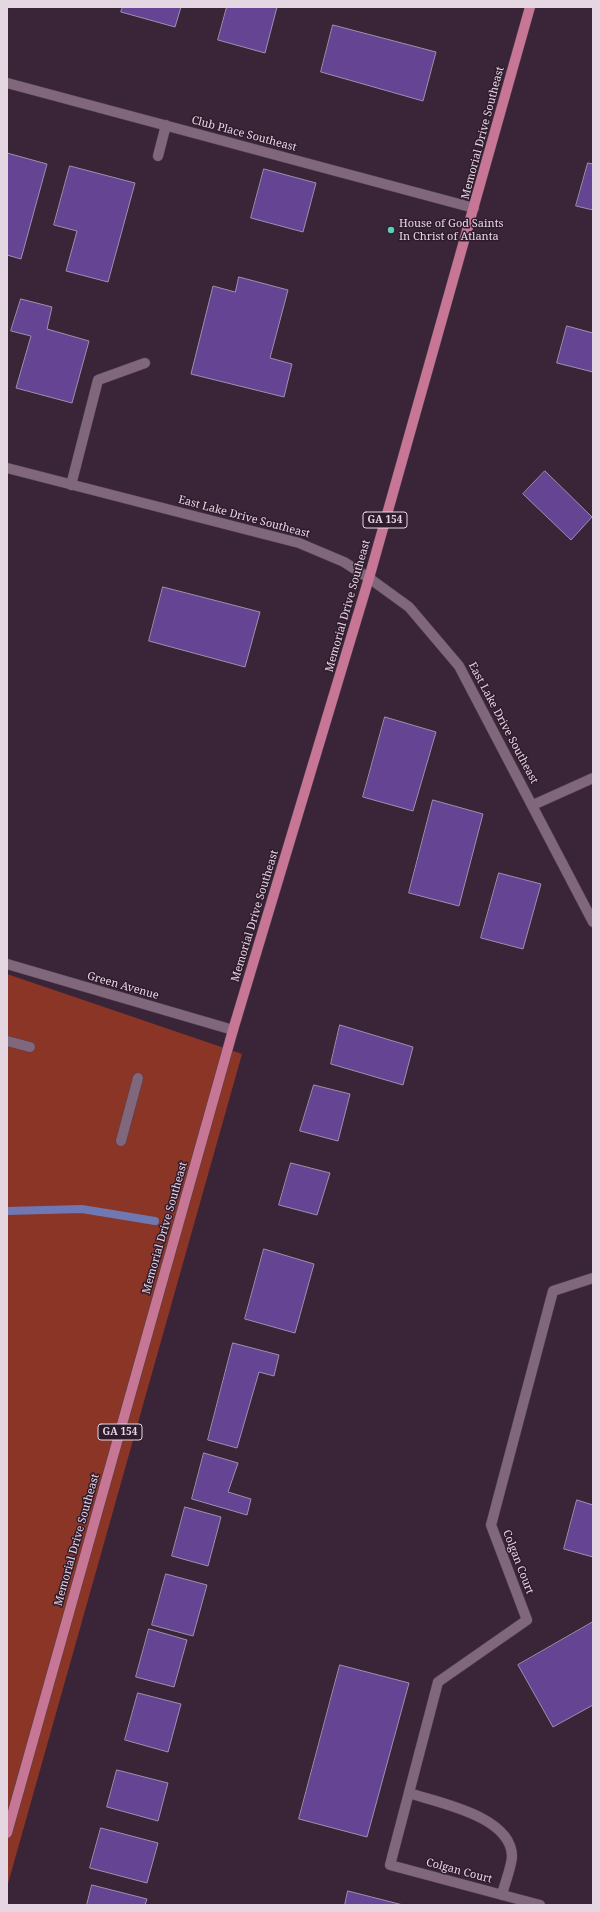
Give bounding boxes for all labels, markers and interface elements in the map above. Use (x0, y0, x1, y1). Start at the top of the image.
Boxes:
street label: Memorial Drive Southeast (459, 65, 507, 201)
street label: Club Place Southeast (190, 114, 298, 154)
place label: House of God Saints In Christ of Atlanta (399, 217, 503, 243)
marker: House of God Saints In Christ of Atlanta (386, 225, 396, 235)
street label: East Lake Drive Southeast (177, 493, 311, 541)
road number: GA 154 (363, 512, 407, 528)
street label: Memorial Drive Southeast (323, 538, 373, 674)
street label: East Lake Drive Southeast (465, 660, 541, 786)
street label: Memorial Drive Southeast (229, 849, 281, 983)
street label: Green Avenue (86, 969, 160, 1003)
street label: Memorial Drive Southeast (140, 1160, 190, 1296)
road number: GA 154 (98, 1424, 142, 1440)
street label: Memorial Drive Southeast (52, 1472, 102, 1608)
street label: Colgan Court (500, 1528, 536, 1596)
street label: Colgan Court (425, 1856, 493, 1886)

